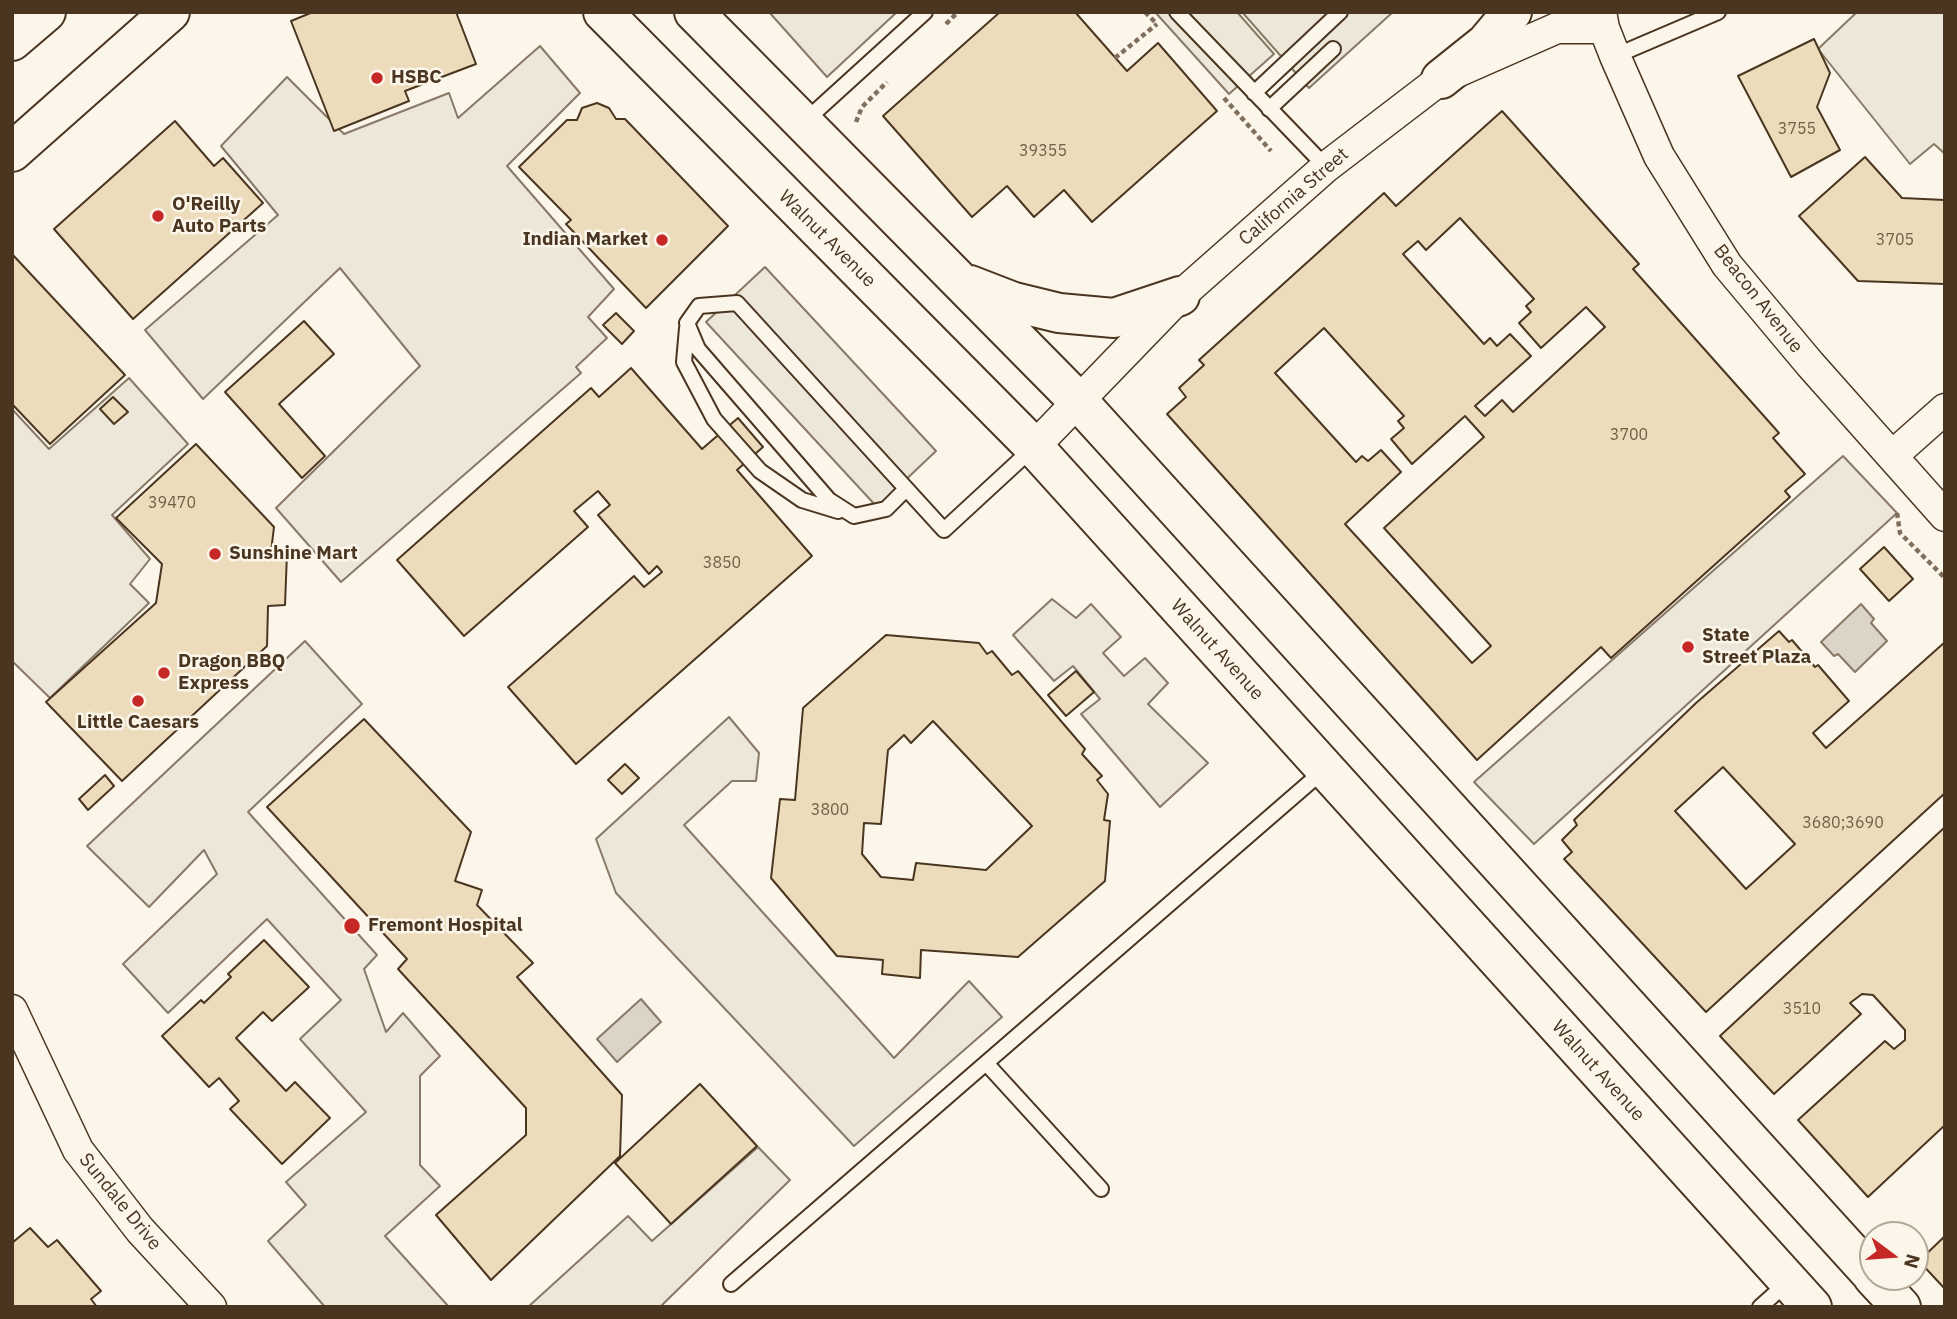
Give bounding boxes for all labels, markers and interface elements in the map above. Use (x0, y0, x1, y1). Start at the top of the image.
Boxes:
place label: HSBC (391, 67, 442, 89)
marker: HSBC (369, 70, 385, 86)
house number: 3755 (1778, 119, 1816, 139)
house number: 39355 (1019, 141, 1067, 161)
street label: California Street (1235, 143, 1353, 251)
street label: Walnut Avenue (774, 186, 880, 292)
place label: O'Reilly Auto Parts (172, 194, 266, 238)
marker: O'Reilly Auto Parts (150, 208, 166, 224)
place label: Indian Market (522, 229, 648, 251)
house number: 3705 (1876, 230, 1914, 250)
marker: Indian Market (654, 232, 670, 248)
street label: Beacon Avenue (1708, 240, 1808, 358)
house number: 3700 (1610, 425, 1648, 445)
house number: 39470 (148, 493, 196, 513)
place label: Sunshine Mart (229, 543, 358, 565)
marker: Sunshine Mart (207, 546, 223, 562)
house number: 3850 (703, 553, 741, 573)
street label: Walnut Avenue (1166, 595, 1268, 705)
place label: State Street Plaza (1702, 625, 1811, 669)
marker: State Street Plaza (1680, 639, 1696, 655)
place label: Dragon BBQ Express (178, 651, 285, 695)
marker: Dragon BBQ Express (156, 665, 172, 681)
marker: Little Caesars (130, 693, 146, 709)
place label: Little Caesars (77, 712, 199, 734)
house number: 3800 (811, 800, 849, 820)
house number: 3680;3690 (1802, 813, 1884, 833)
place label: Fremont Hospital (368, 915, 522, 937)
marker: Fremont Hospital (342, 916, 362, 936)
house number: 3510 (1783, 999, 1821, 1019)
street label: Walnut Avenue (1547, 1016, 1649, 1126)
street label: Sundale Drive (74, 1149, 166, 1255)
north arrow (1859, 1221, 1929, 1291)
text: N (1899, 1251, 1926, 1271)

